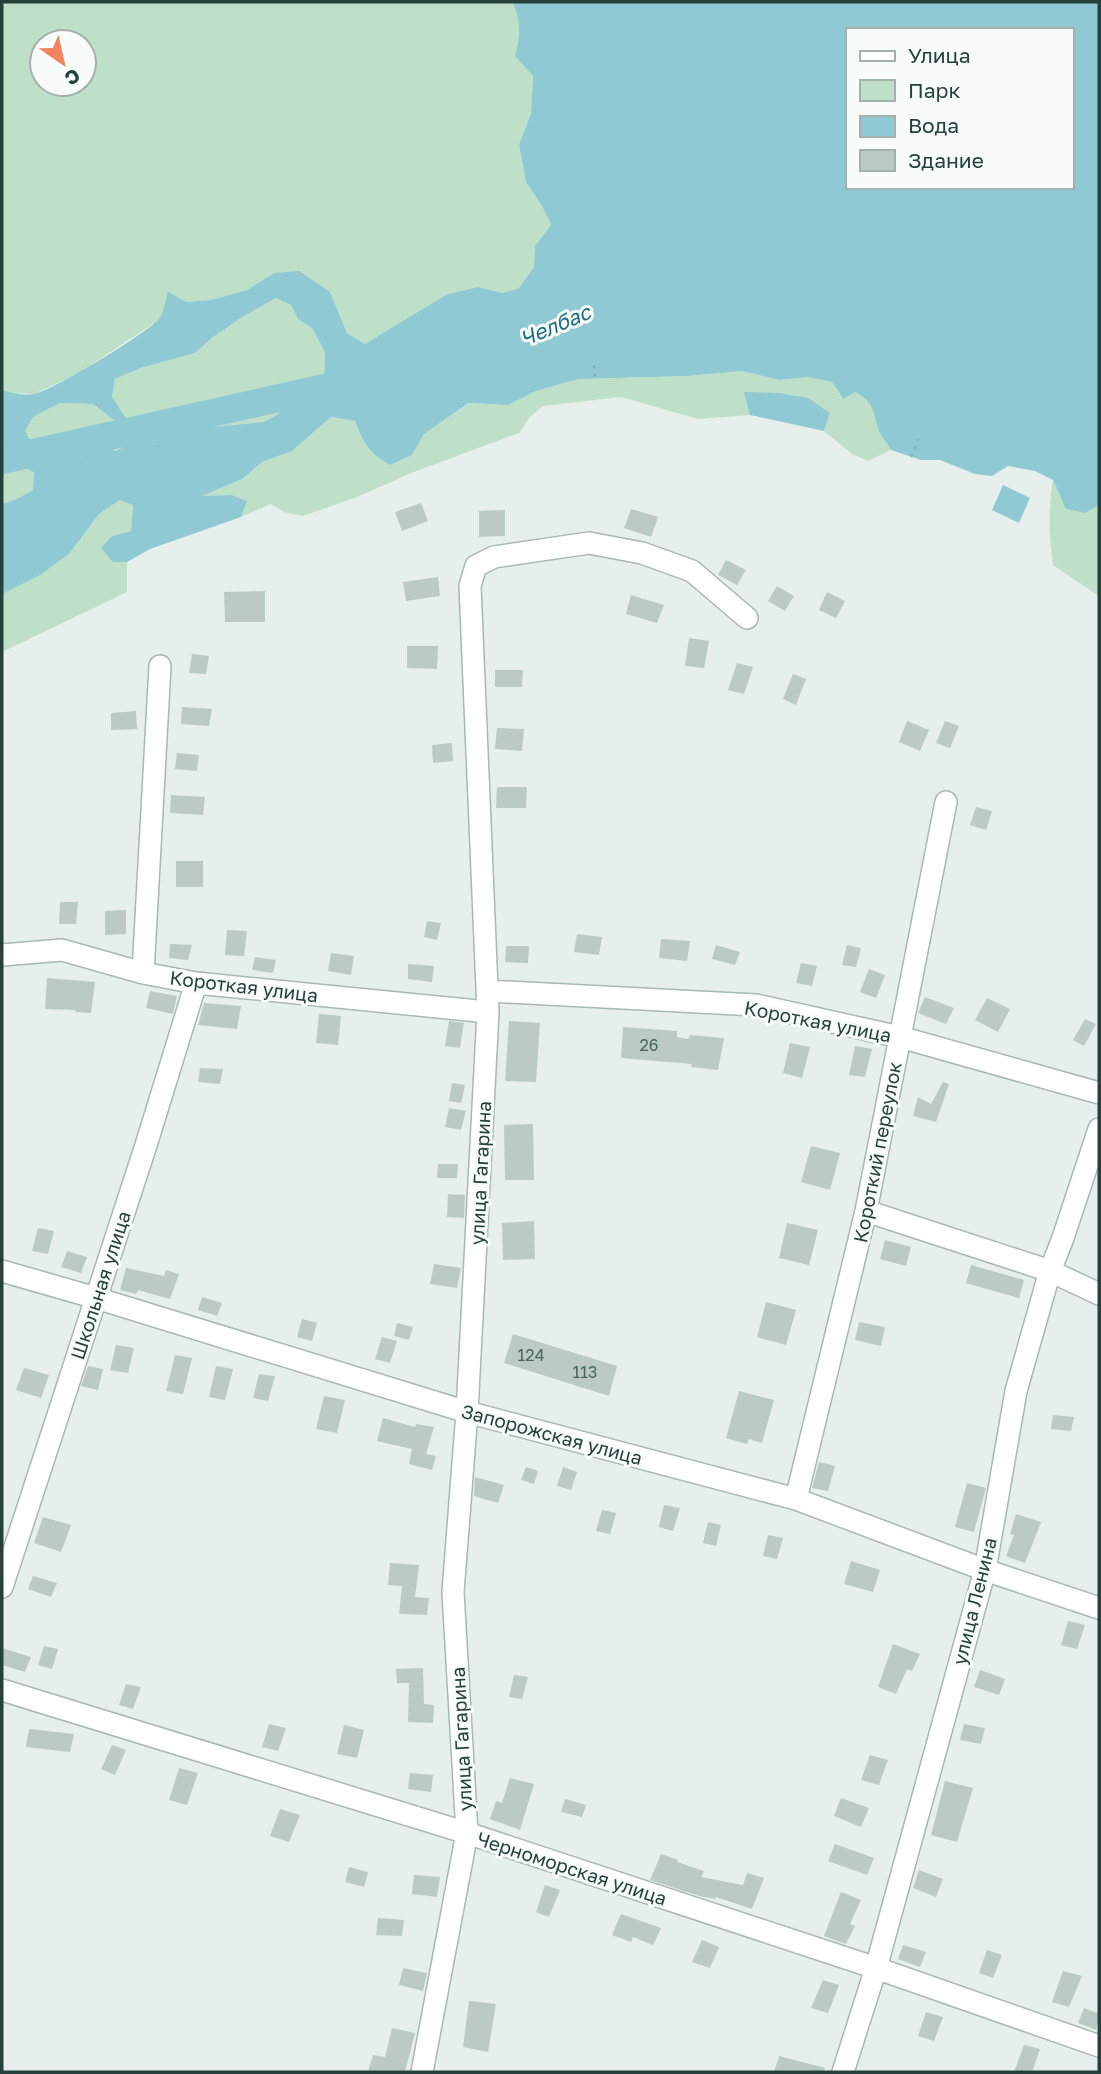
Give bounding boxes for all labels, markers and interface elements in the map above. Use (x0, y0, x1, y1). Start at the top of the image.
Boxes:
north arrow (28, 28, 98, 98)
legend (846, 28, 1073, 189)
text: Улица (908, 42, 971, 68)
text: С (61, 64, 85, 91)
text: Парк (908, 77, 961, 103)
text: Вода (908, 112, 959, 138)
text: Здание (908, 147, 984, 173)
water label: Челбас (516, 298, 596, 351)
street label: Короткая улица (169, 965, 319, 1007)
street label: Короткая улица (743, 995, 893, 1047)
house number: 26 (640, 1035, 658, 1055)
street label: Короткий переулок (848, 1060, 906, 1244)
street label: улица Гагарина (465, 1100, 495, 1246)
street label: Школьная улица (65, 1208, 135, 1362)
house number: 124 (518, 1345, 544, 1365)
house number: 113 (573, 1362, 597, 1382)
street label: Запорожская улица (459, 1399, 645, 1469)
street label: улица Ленина (947, 1535, 1001, 1667)
street label: улица Гагарина (446, 1666, 476, 1812)
street label: Черноморская улица (474, 1826, 670, 1910)

